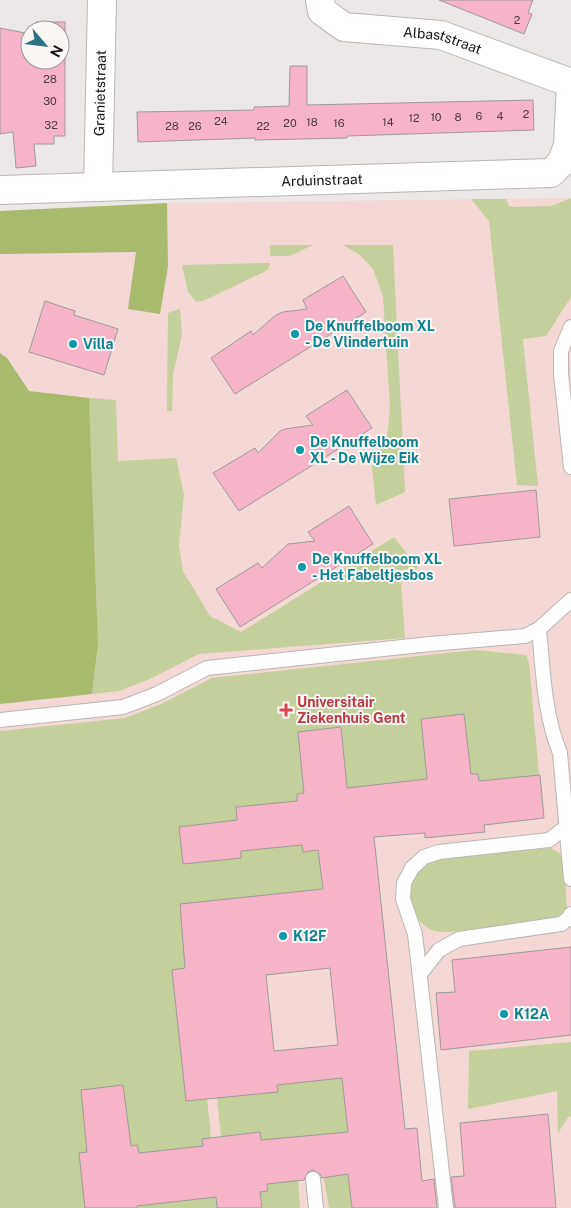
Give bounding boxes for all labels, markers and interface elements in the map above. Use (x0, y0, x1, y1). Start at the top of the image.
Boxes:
house number: 2 (514, 14, 521, 26)
north arrow (20, 20, 70, 70)
street label: Albaststraat (402, 24, 484, 57)
text: N (47, 43, 66, 60)
street label: Granietstraat (91, 50, 109, 136)
house number: 28 (43, 73, 57, 85)
house number: 30 (43, 95, 57, 107)
house number: 2 (523, 108, 530, 120)
house number: 6 (476, 110, 483, 122)
house number: 4 (497, 110, 504, 122)
house number: 10 (430, 111, 442, 123)
house number: 8 (454, 111, 462, 123)
house number: 12 (408, 112, 420, 124)
house number: 24 (214, 115, 228, 127)
house number: 18 (306, 116, 318, 128)
house number: 14 (382, 116, 394, 128)
house number: 20 (283, 117, 297, 129)
house number: 16 (333, 117, 345, 129)
house number: 32 (44, 119, 58, 131)
house number: 28 (165, 120, 179, 132)
house number: 26 (188, 120, 202, 132)
house number: 22 (256, 120, 270, 132)
street label: Arduinstraat (281, 171, 363, 189)
place label: De Knuffelboom XL - De Vlindertuin (305, 318, 435, 350)
marker: De Knuffelboom XL - De Vlindertuin (289, 328, 301, 340)
place label: Villa (83, 336, 114, 352)
marker: Villa (67, 338, 79, 350)
place label: De Knuffelboom XL - De Wijze Eik (310, 434, 419, 466)
marker: De Knuffelboom XL - De Wijze Eik (294, 444, 306, 456)
place label: De Knuffelboom XL - Het Fabeltjesbos (312, 551, 442, 583)
marker: De Knuffelboom XL - Het Fabeltjesbos (296, 561, 308, 573)
place label: Universitair Ziekenhuis Gent (297, 694, 406, 726)
marker: Universitair Ziekenhuis Gent (279, 703, 293, 717)
place label: K12F (293, 928, 327, 944)
marker: K12F (277, 930, 289, 942)
place label: K12A (514, 1006, 549, 1022)
marker: K12A (498, 1008, 510, 1020)

